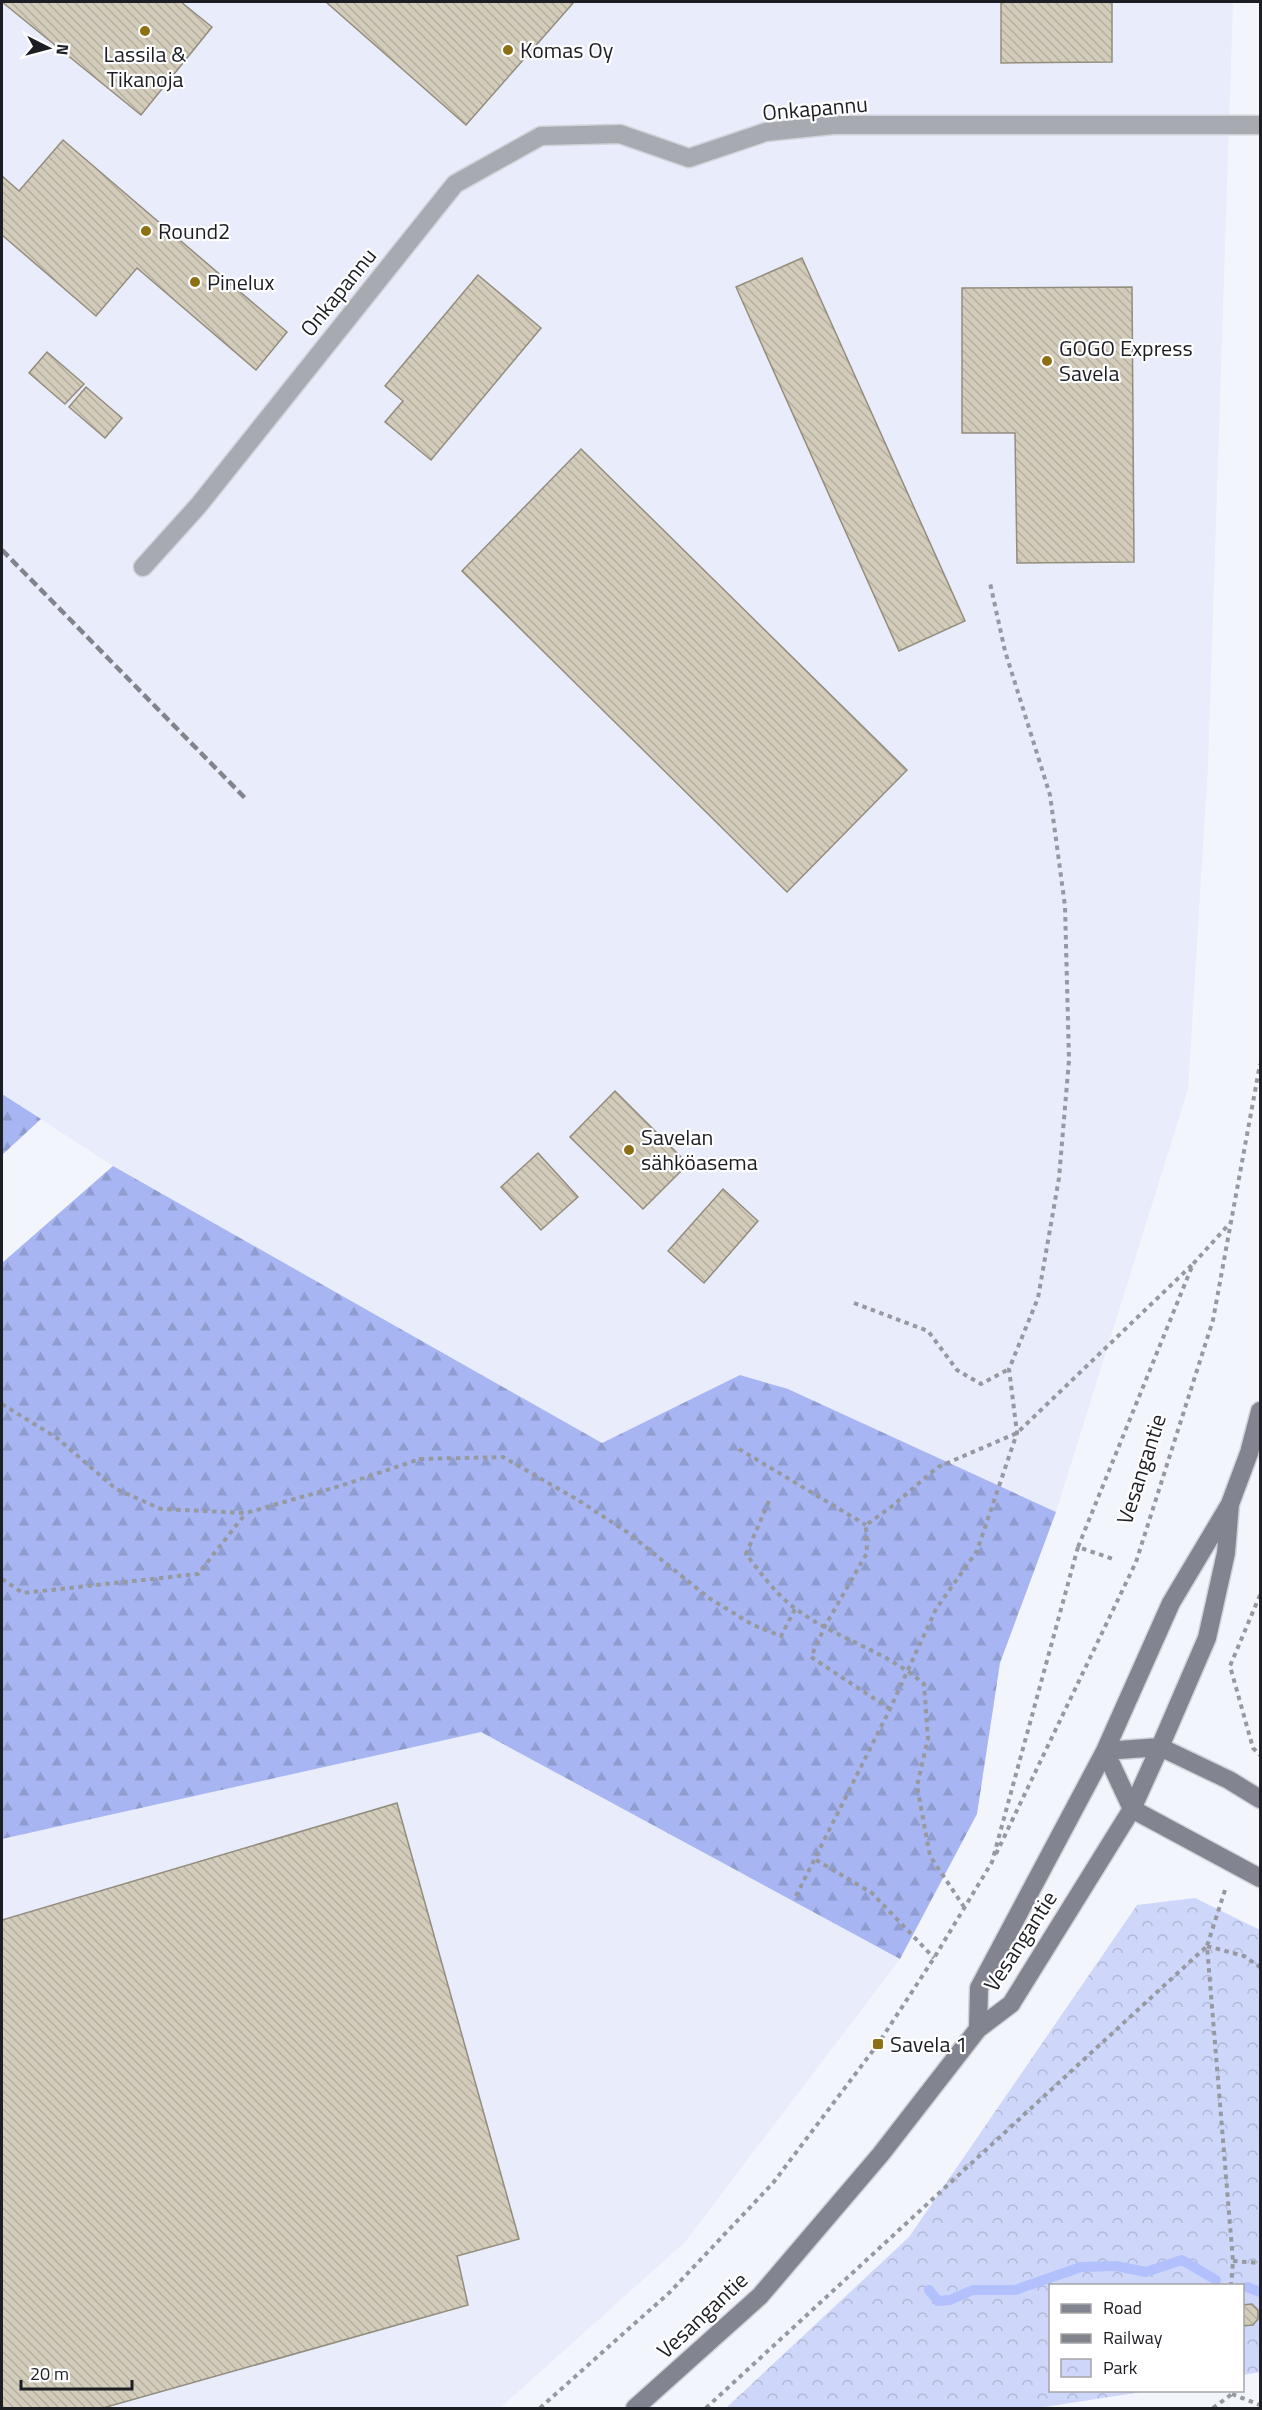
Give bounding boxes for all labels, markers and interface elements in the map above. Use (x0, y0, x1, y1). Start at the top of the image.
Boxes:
north arrow (18, 18, 78, 78)
marker: Lassila & Tikanoja (138, 24, 152, 38)
place label: Komas Oy (520, 33, 614, 67)
place label: Lassila & Tikanoja (104, 37, 186, 96)
text: N (50, 43, 75, 56)
marker: Komas Oy (501, 43, 515, 57)
street label: Onkapannu (761, 86, 869, 130)
place label: Round2 (158, 214, 230, 248)
marker: Round2 (139, 224, 153, 238)
street label: Onkapannu (292, 240, 384, 344)
place label: Pinelux (207, 265, 275, 299)
marker: Pinelux (188, 275, 202, 289)
place label: GOGO Express Savela (1059, 331, 1193, 390)
marker: GOGO Express Savela (1040, 354, 1054, 368)
place label: Savelan sähköasema (641, 1120, 758, 1179)
marker: Savelan sähköasema (622, 1143, 636, 1157)
street label: Vesangantie (1107, 1410, 1175, 1528)
street label: Vesangantie (975, 1884, 1065, 1998)
place label: Savela 1 (890, 2027, 968, 2061)
marker: Savela 1 (871, 2037, 885, 2051)
street label: Vesangantie (649, 2264, 755, 2366)
legend (1049, 2284, 1244, 2392)
text: Road (1103, 2294, 1142, 2321)
text: Railway (1103, 2324, 1163, 2351)
scale bar (21, 2353, 132, 2391)
text: Park (1103, 2354, 1138, 2381)
text: 20 m (30, 2360, 69, 2387)

